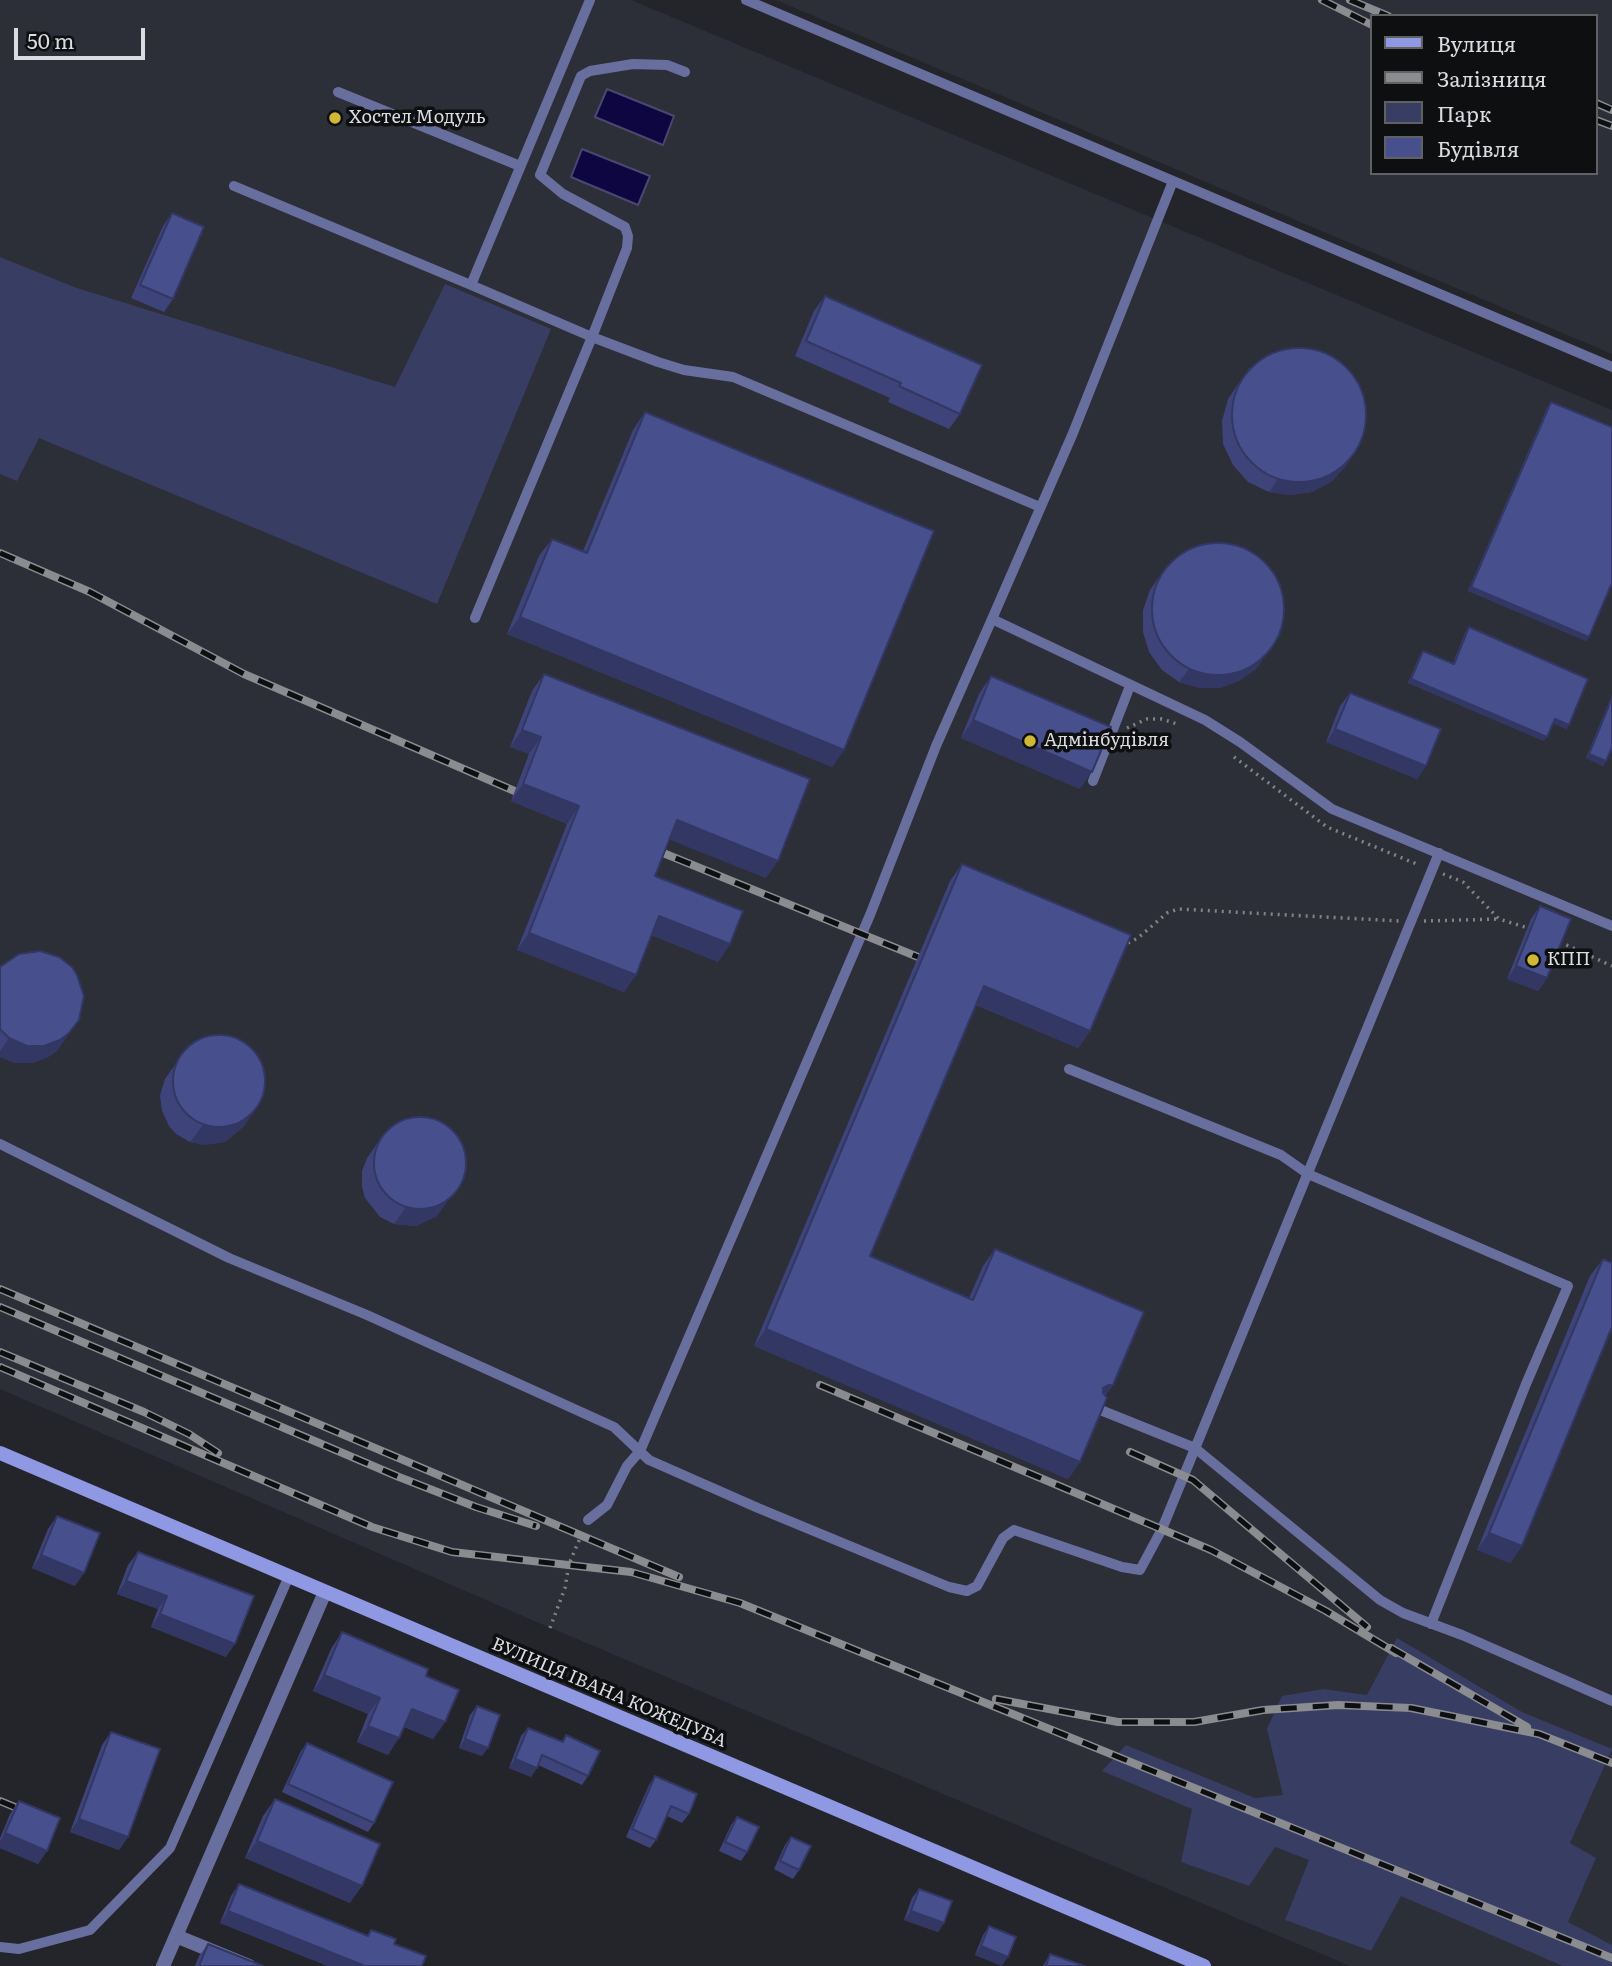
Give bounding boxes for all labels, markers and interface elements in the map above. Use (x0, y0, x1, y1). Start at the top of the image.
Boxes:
scale bar (18, 14, 149, 58)
legend (1370, 14, 1598, 175)
text: 50 m (27, 24, 74, 55)
text: Вулиця (1437, 27, 1516, 58)
text: Залізниця (1437, 62, 1547, 93)
text: Парк (1437, 97, 1491, 128)
place label: Хостел Модуль (349, 107, 486, 129)
marker: Хостел Модуль (327, 110, 343, 126)
text: Будівля (1437, 132, 1519, 163)
place label: Адмінбудівля (1044, 730, 1169, 752)
marker: Адмінбудівля (1022, 733, 1038, 749)
place label: КПП (1547, 949, 1590, 971)
marker: КПП (1525, 952, 1541, 968)
street label: ВУЛИЦЯ ІВАНА КОЖЕДУБА (488, 1634, 730, 1752)

